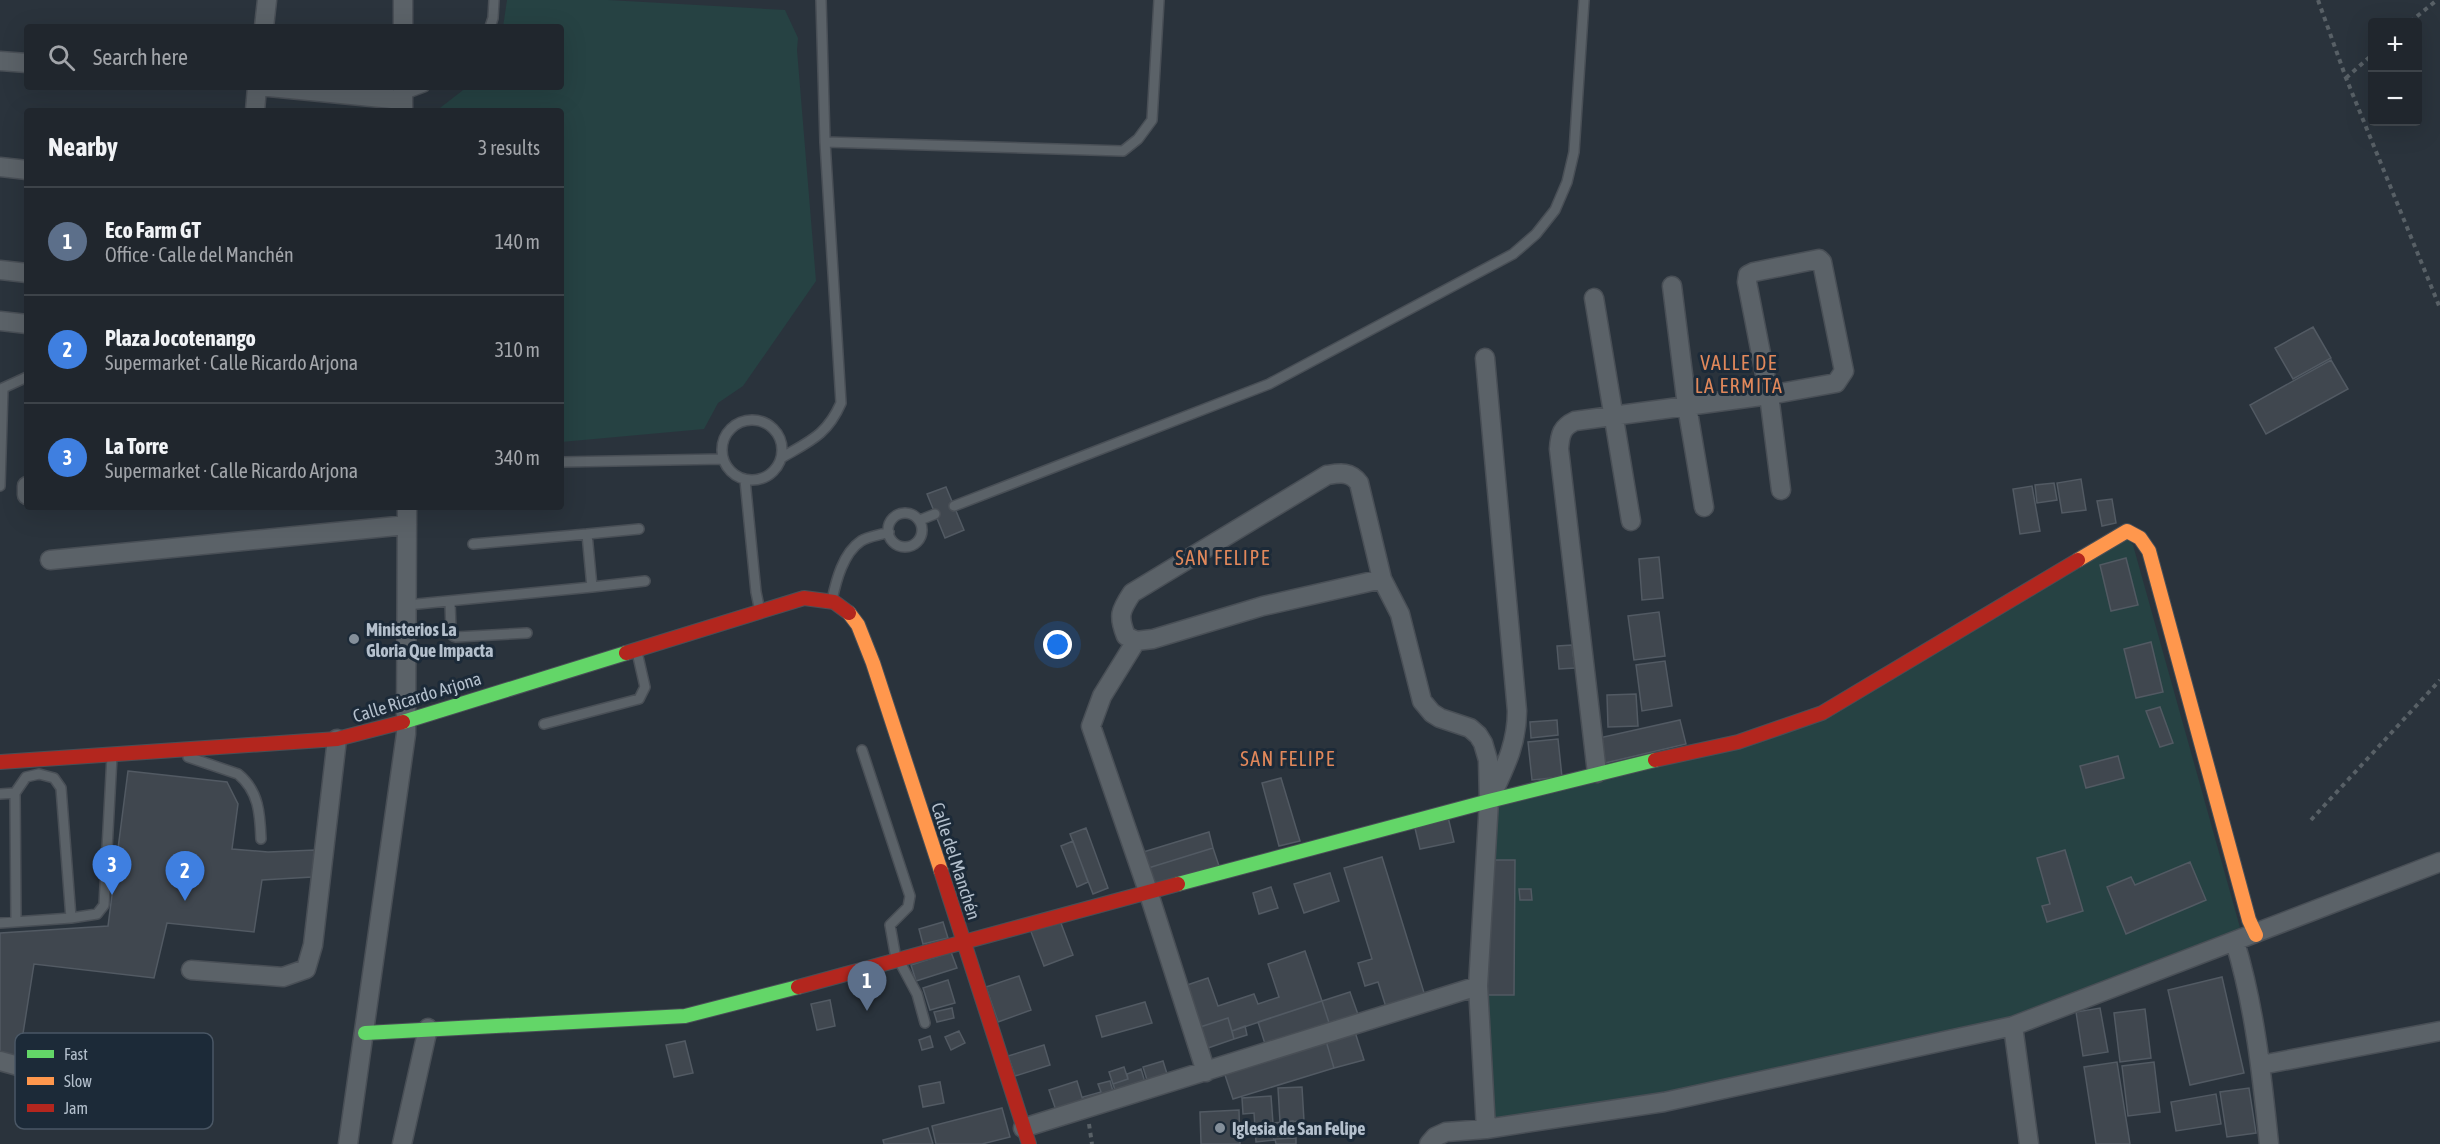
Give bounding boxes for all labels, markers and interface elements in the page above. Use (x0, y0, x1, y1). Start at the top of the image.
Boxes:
map controls (2368, 18, 2422, 126)
button: + (2368, 18, 2422, 72)
search box (24, 24, 564, 90)
icon: search (45, 41, 78, 74)
text: Search here (93, 44, 188, 70)
button: − (2368, 72, 2422, 126)
text: Nearby (48, 132, 118, 162)
text: 3 results (478, 136, 540, 159)
text: Eco Farm GT (105, 217, 201, 243)
text: 1 (63, 230, 72, 253)
text: 140 m (495, 230, 540, 253)
text: Office · Calle del Manchén (105, 243, 294, 266)
text: Plaza Jocotenango (105, 325, 256, 351)
text: 2 (63, 338, 72, 361)
text: 310 m (495, 338, 540, 361)
text: Supermarket · Calle Ricardo Arjona (105, 351, 358, 374)
district label: VALLE DE LA ERMITA (1695, 351, 1783, 397)
text: La Torre (105, 433, 168, 459)
text: 3 (63, 446, 72, 469)
text: 340 m (495, 446, 540, 469)
text: Supermarket · Calle Ricardo Arjona (105, 459, 358, 482)
district label: SAN FELIPE (1175, 546, 1271, 569)
place label: Ministerios La Gloria Que Impacta (366, 619, 493, 661)
your location (1043, 630, 1072, 659)
marker: Ministerios La Gloria Que Impacta (347, 632, 361, 646)
street label: Calle Ricardo Arjona (350, 667, 484, 727)
district label: SAN FELIPE (1240, 747, 1336, 770)
street label: Calle del Manchén (927, 800, 985, 922)
pin: 3 (92, 846, 132, 895)
pin: 2 (166, 852, 204, 901)
pin: 1 (848, 962, 886, 1011)
legend (15, 1033, 213, 1129)
text: Fast (64, 1045, 88, 1063)
text: Slow (64, 1072, 92, 1090)
text: Jam (64, 1099, 88, 1117)
place label: Iglesia de San Felipe (1232, 1118, 1365, 1139)
marker: Iglesia de San Felipe (1213, 1121, 1227, 1135)

